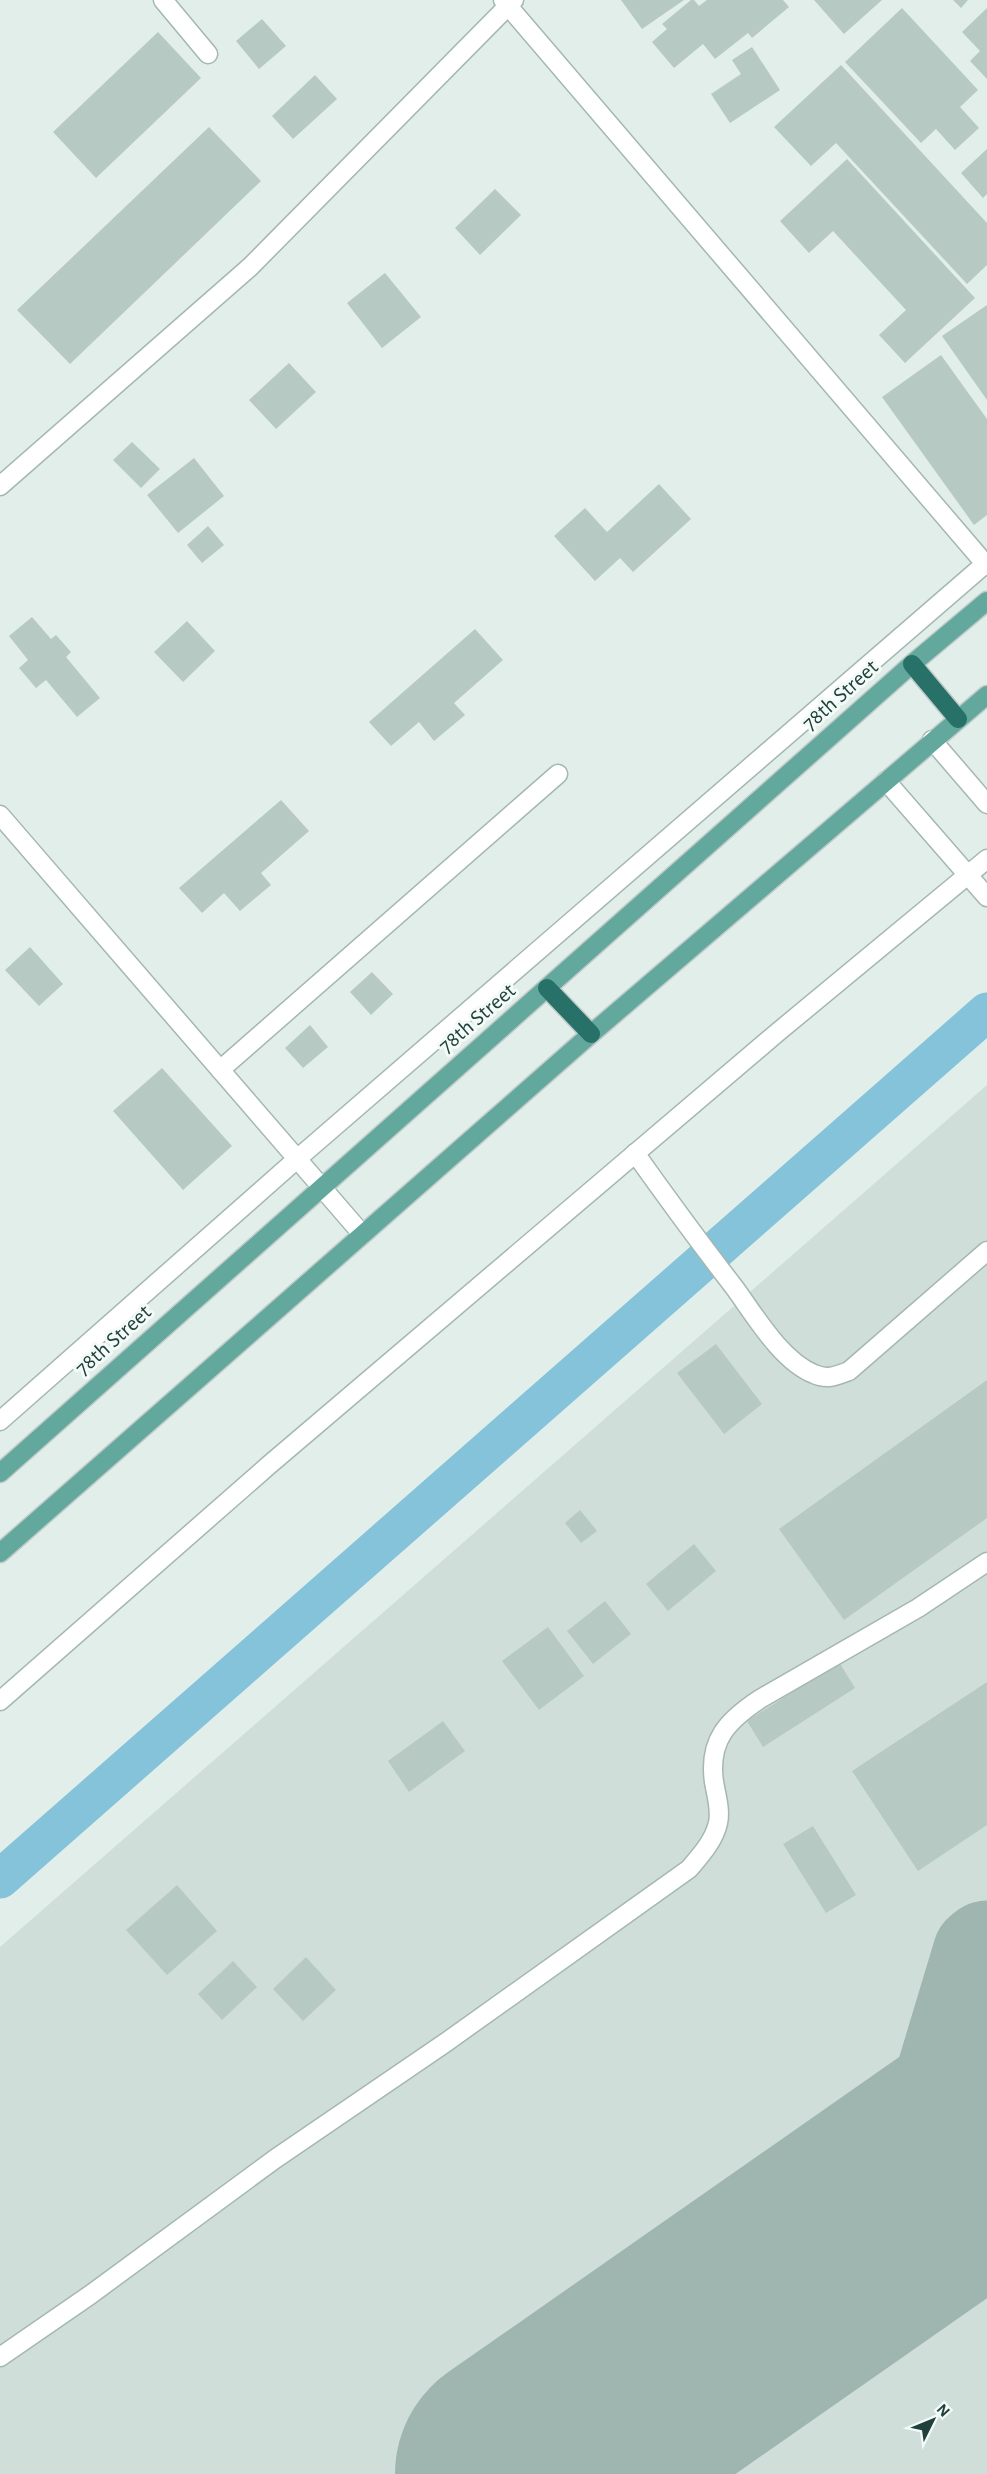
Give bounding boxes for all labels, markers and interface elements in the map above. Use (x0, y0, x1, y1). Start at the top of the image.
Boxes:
street label: 78th Street (798, 656, 882, 734)
street label: 78th Street (435, 979, 519, 1057)
street label: 78th Street (71, 1301, 155, 1379)
north arrow (903, 2390, 963, 2450)
text: N (934, 2401, 953, 2420)

